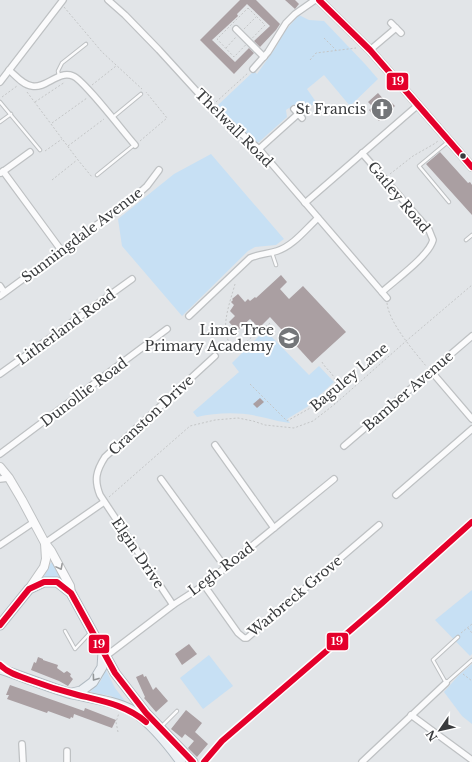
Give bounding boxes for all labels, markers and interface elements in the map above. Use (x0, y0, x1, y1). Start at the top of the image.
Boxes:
line badge: 19 (386, 72, 409, 91)
text: 19 (392, 74, 404, 88)
street label: Thelwall Road (191, 85, 277, 171)
church icon: St Francis (369, 96, 395, 122)
place label: St Francis (296, 100, 366, 118)
unlabelled marker (458, 151, 468, 161)
street label: Gatley Road (364, 158, 434, 237)
street label: Sunningdale Avenue (18, 184, 146, 286)
street label: Litherland Road (13, 285, 119, 369)
place label: Lime Tree Primary Academy (144, 321, 274, 355)
school or university icon: Lime Tree Primary Academy (276, 325, 302, 351)
street label: Baguley Lane (306, 339, 392, 415)
street label: Bamber Avenue (359, 347, 457, 435)
street label: Dunollie Road (37, 353, 131, 430)
street label: Cranston Drive (105, 371, 197, 459)
street label: Elgin Drive (108, 514, 168, 592)
street label: Legh Road (185, 538, 258, 600)
street label: Warbreck Grove (244, 551, 346, 641)
one-way arrow (55, 563, 62, 570)
line badge: 19 (326, 632, 349, 651)
line badge: 19 (88, 634, 110, 654)
text: 19 (331, 634, 343, 648)
text: 19 (93, 637, 105, 651)
one-way arrow (93, 674, 100, 681)
north arrow (420, 710, 460, 750)
text: N (423, 727, 440, 744)

